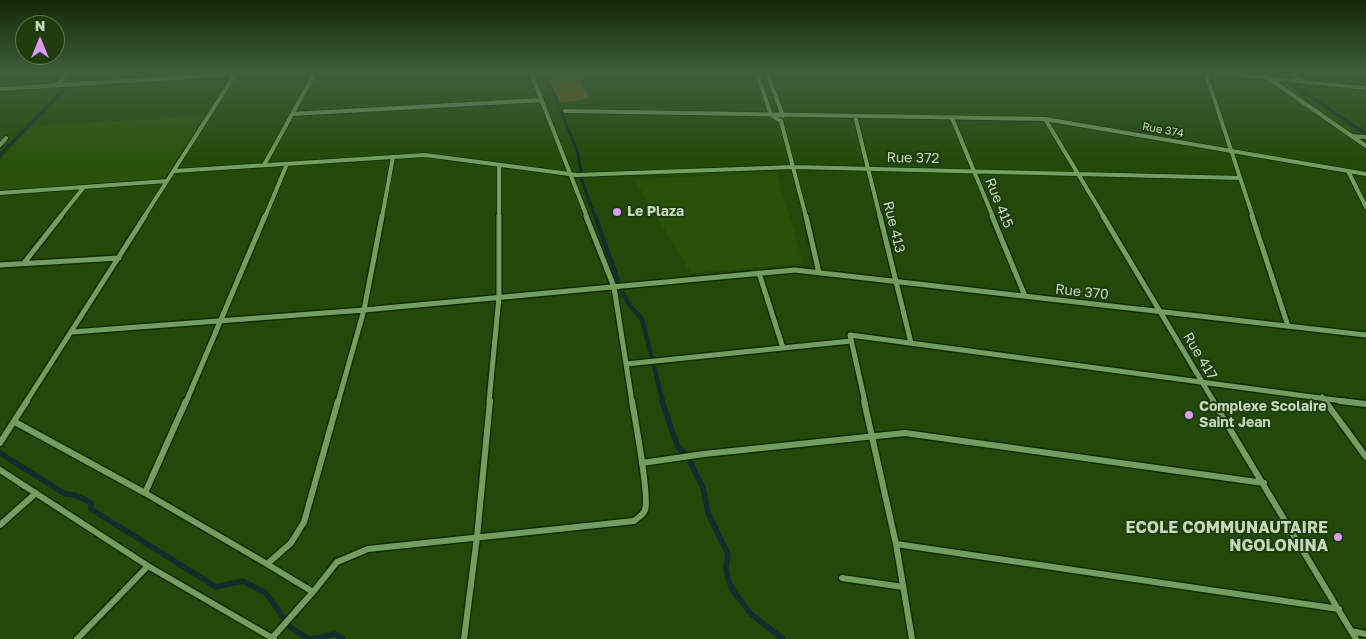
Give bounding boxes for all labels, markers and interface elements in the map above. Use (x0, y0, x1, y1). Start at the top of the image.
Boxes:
north arrow (15, 15, 65, 65)
text: N (35, 17, 45, 34)
street label: Rue 374 (1141, 120, 1185, 140)
street label: Rue 372 (886, 149, 940, 167)
street label: Rue 415 (981, 175, 1017, 231)
street label: Rue 413 (879, 199, 909, 255)
place label: Le Plaza (627, 204, 684, 220)
marker: Le Plaza (611, 206, 623, 218)
street label: Rue 370 (1054, 281, 1110, 303)
street label: Rue 417 (1179, 329, 1221, 383)
place label: Complexe Scolaire Saint Jean (1199, 399, 1326, 432)
marker: Complexe Scolaire Saint Jean (1183, 409, 1195, 421)
place label: ECOLE COMMUNAUTAIRE NGOLONINA (1125, 518, 1328, 556)
marker: ECOLE COMMUNAUTAIRE NGOLONINA (1332, 531, 1344, 543)

